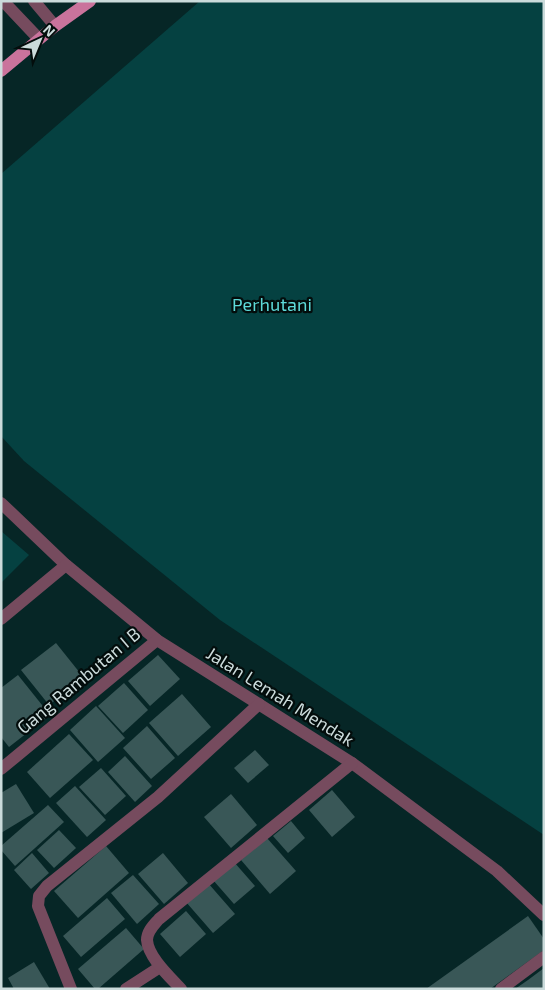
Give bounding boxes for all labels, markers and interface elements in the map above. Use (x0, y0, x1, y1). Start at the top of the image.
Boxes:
north arrow (15, 15, 65, 65)
text: N (40, 21, 59, 40)
park label: Perhutani (232, 293, 312, 315)
street label: Gang Rambutan I B (12, 622, 144, 738)
street label: Jalan Lemah Mendak (203, 642, 358, 751)

